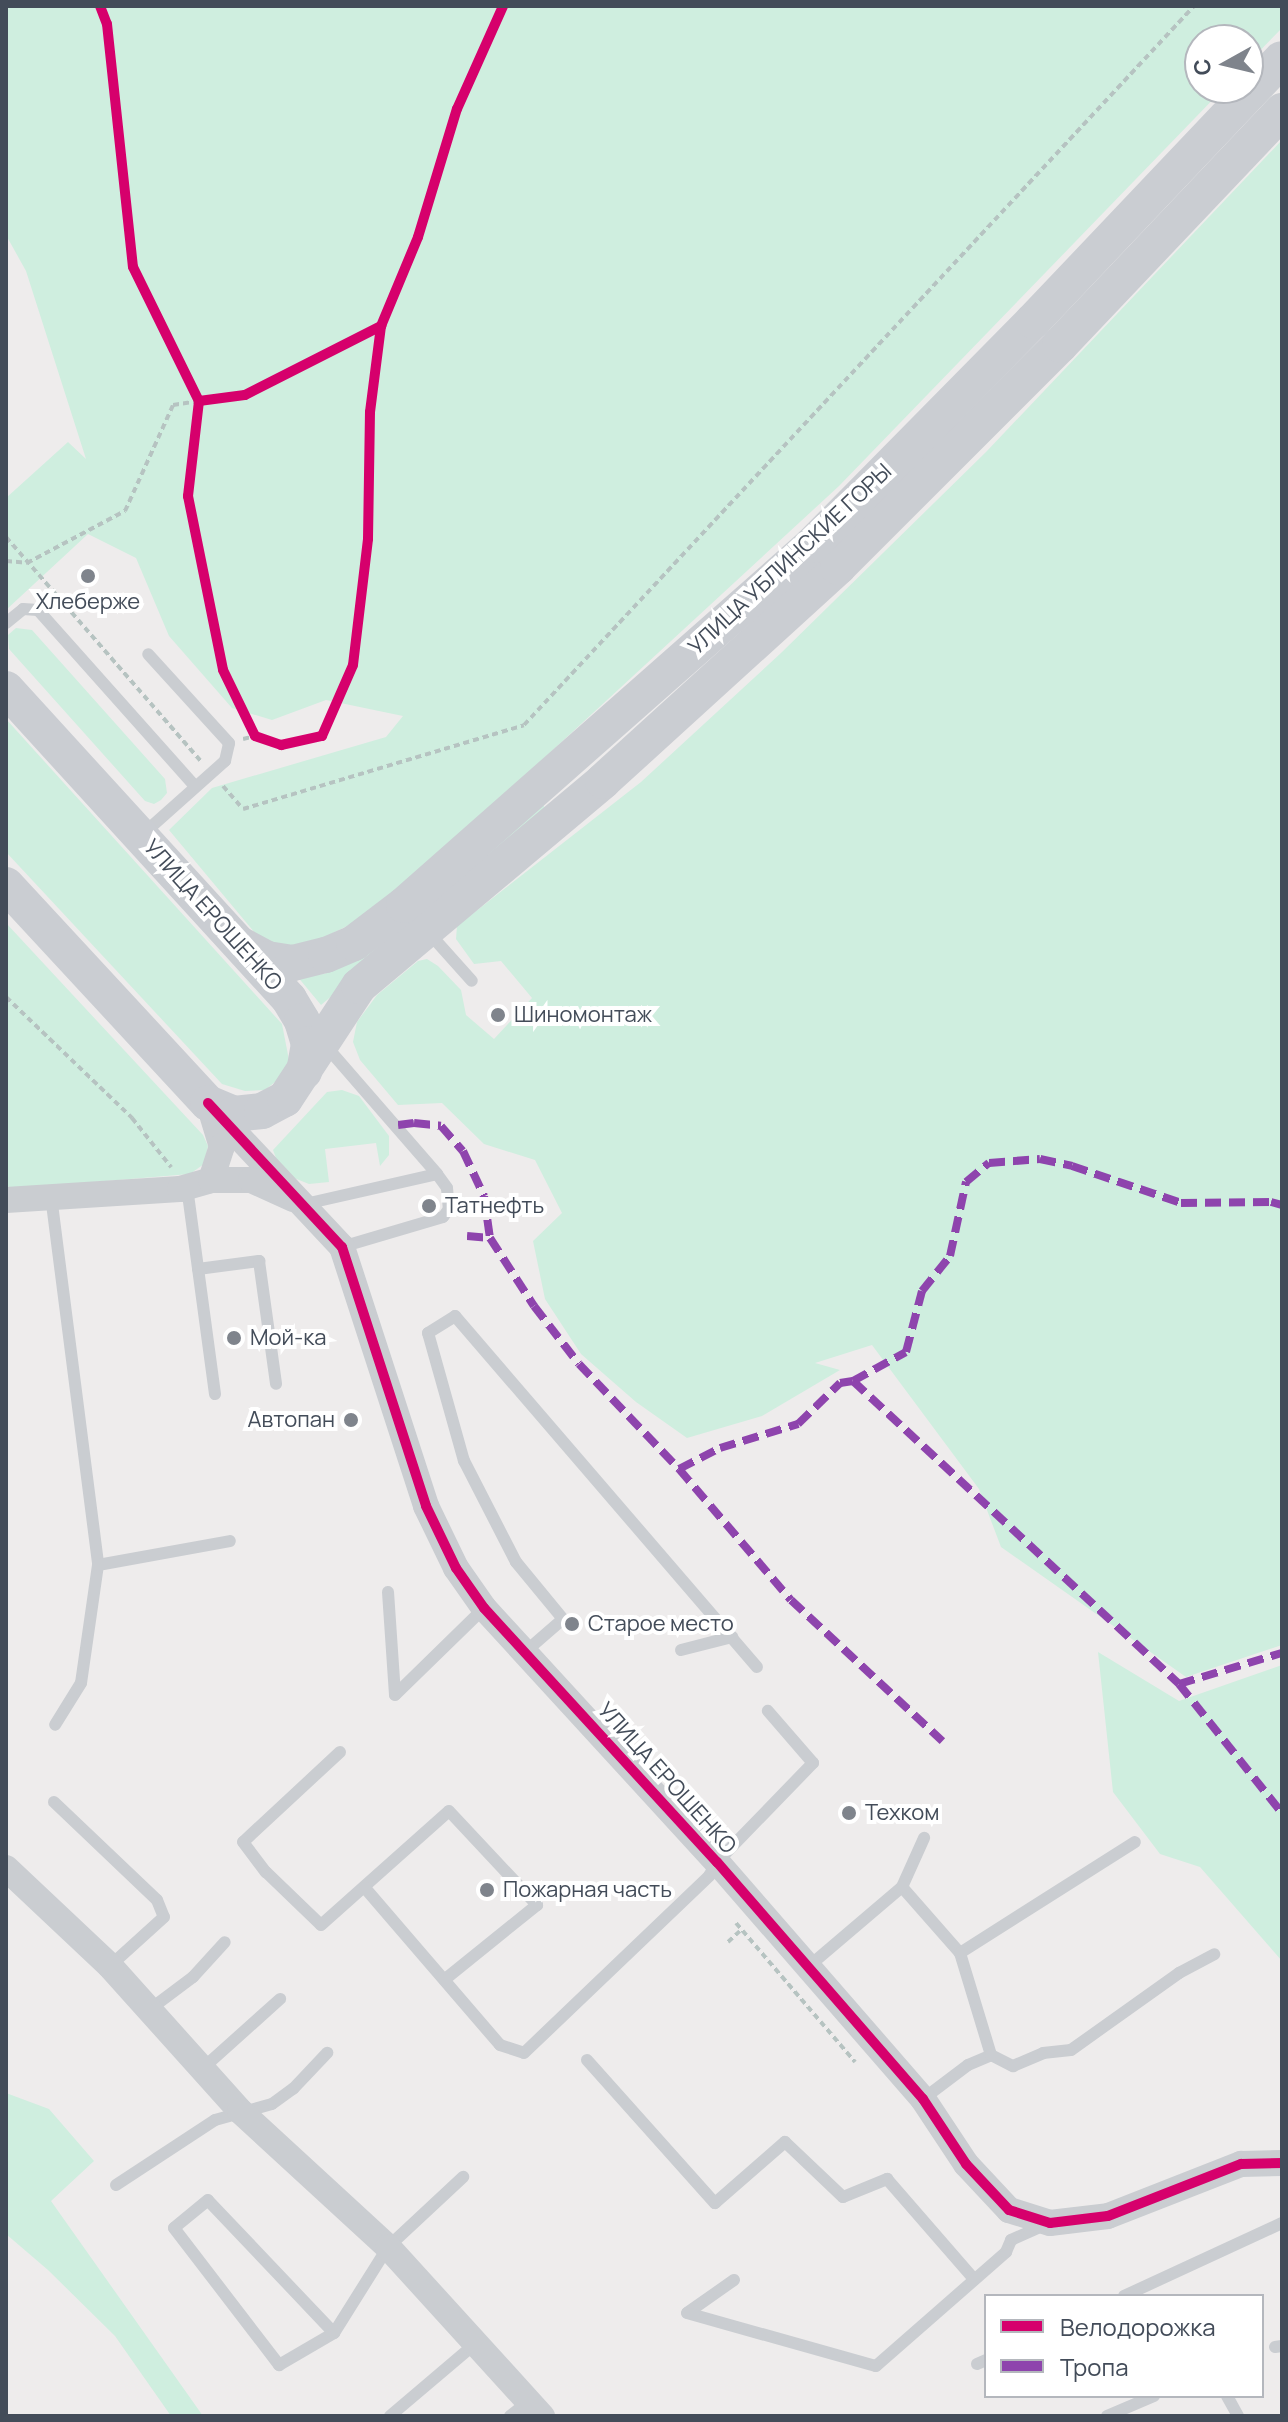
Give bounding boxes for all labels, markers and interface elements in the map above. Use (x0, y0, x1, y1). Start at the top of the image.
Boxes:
north arrow (1184, 24, 1264, 104)
text: С (1186, 57, 1218, 77)
street label: УЛИЦА УБЛИНСКИЕ ГОРЫ (683, 458, 897, 660)
marker: Хлеберже (79, 567, 97, 585)
place label: Хлеберже (36, 589, 140, 615)
street label: УЛИЦА ЕРОШЕНКО (138, 834, 288, 996)
place label: Шиномонтаж (514, 1002, 652, 1028)
marker: Шиномонтаж (489, 1006, 507, 1024)
place label: Татнефть (445, 1193, 544, 1219)
marker: Татнефть (420, 1197, 438, 1215)
place label: Мой-ка (250, 1325, 326, 1351)
marker: Мой-ка (225, 1329, 243, 1347)
place label: Автопан (248, 1407, 335, 1433)
marker: Автопан (342, 1411, 360, 1429)
place label: Старое место (588, 1611, 734, 1637)
marker: Старое место (563, 1615, 581, 1633)
street label: УЛИЦА ЕРОШЕНКО (592, 1697, 742, 1859)
place label: Техком (865, 1800, 940, 1826)
marker: Техком (840, 1804, 858, 1822)
place label: Пожарная часть (503, 1877, 672, 1903)
marker: Пожарная часть (478, 1881, 496, 1899)
legend (984, 2294, 1264, 2398)
text: Велодорожка (1060, 2310, 1215, 2343)
text: Тропа (1060, 2350, 1129, 2383)

